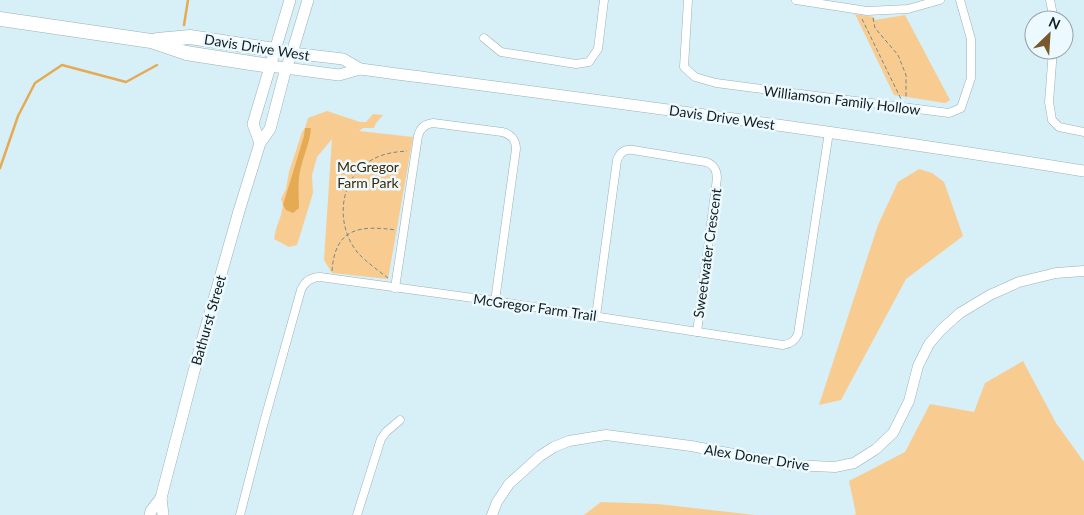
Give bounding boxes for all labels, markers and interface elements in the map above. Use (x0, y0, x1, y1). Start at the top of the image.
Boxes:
north arrow (1024, 10, 1074, 60)
text: N (1046, 13, 1063, 33)
street label: Davis Drive West (203, 30, 311, 64)
street label: Williamson Family Hollow (763, 82, 921, 118)
street label: Davis Drive West (668, 101, 776, 133)
park label: McGregor Farm Park (337, 158, 400, 191)
street label: Sweetwater Crescent (689, 187, 725, 319)
street label: Bathurst Street (187, 273, 229, 367)
street label: McGregor Farm Trail (472, 290, 598, 324)
street label: Alex Doner Drive (703, 440, 811, 474)

